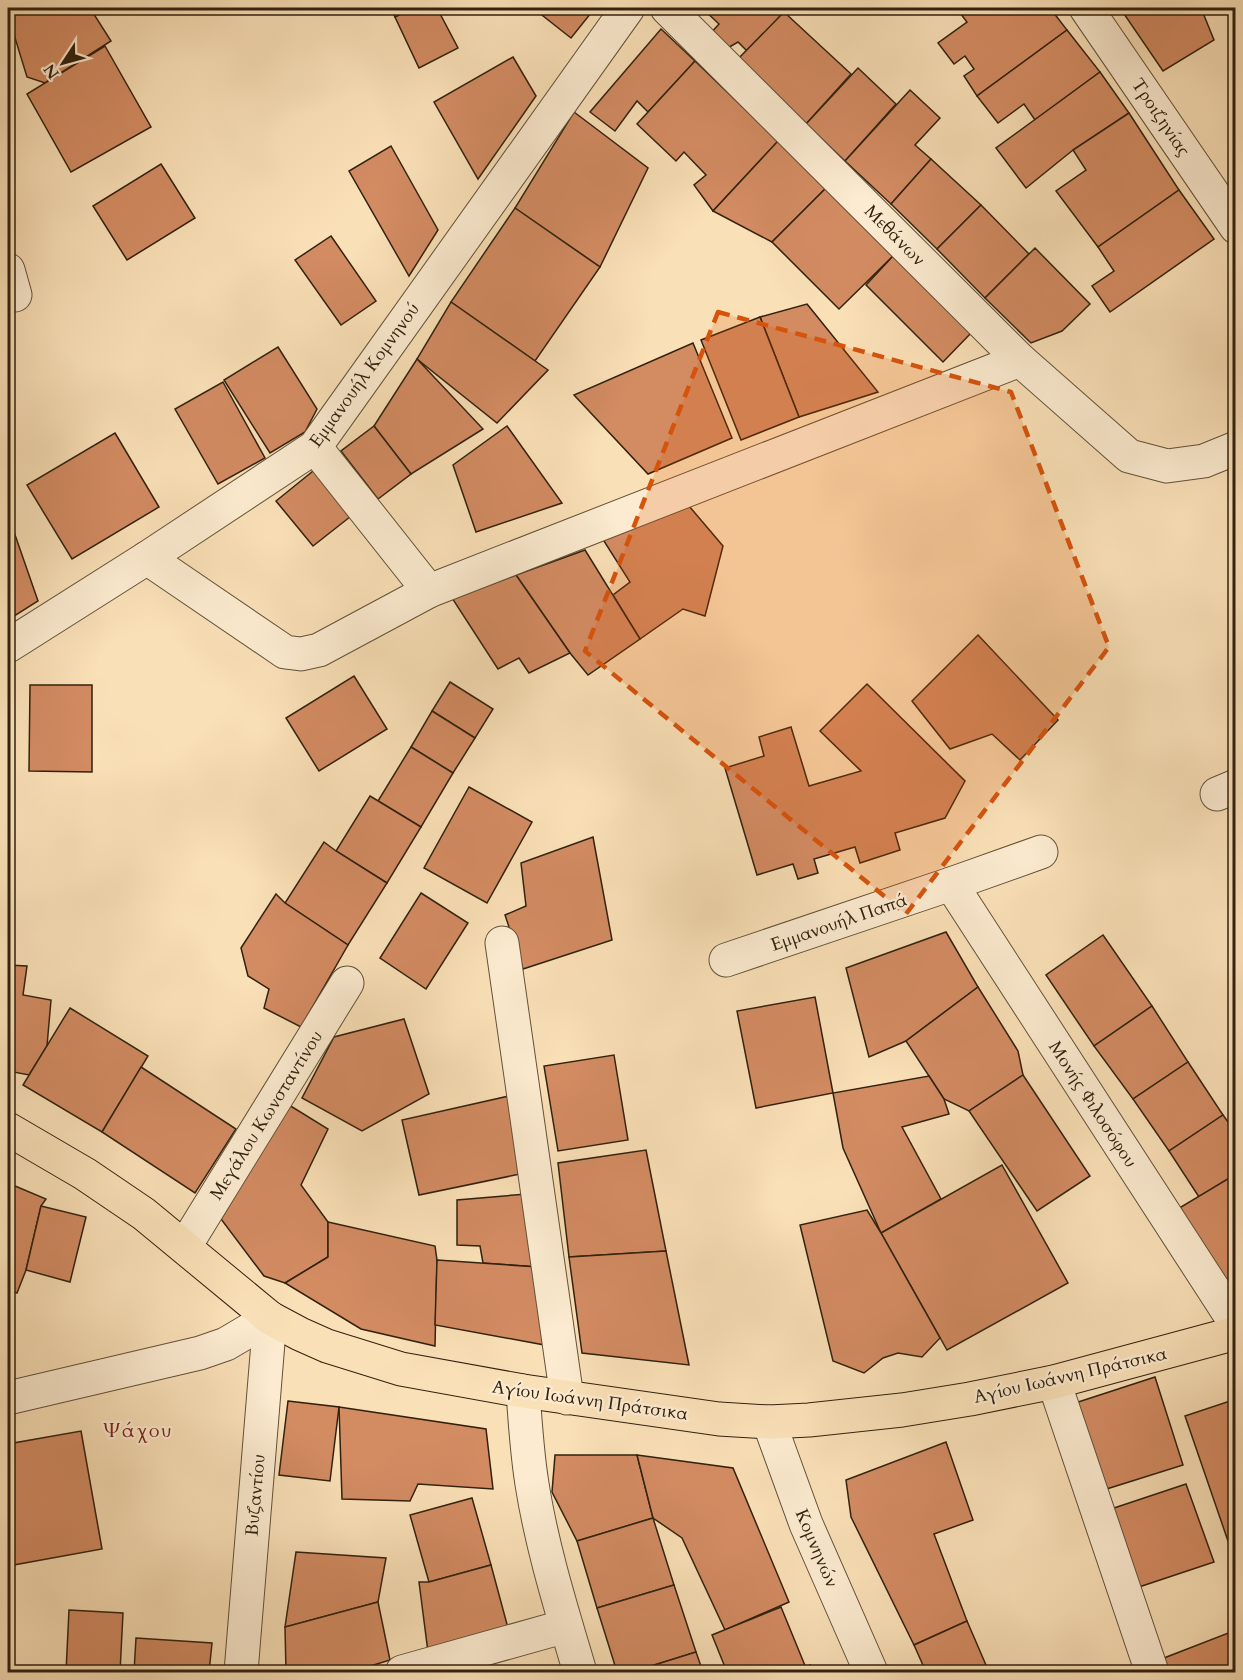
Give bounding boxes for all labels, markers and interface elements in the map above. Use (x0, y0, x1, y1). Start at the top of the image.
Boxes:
north arrow (33, 33, 93, 93)
text: N (39, 59, 65, 83)
street label: Τροιζηνίας (1125, 73, 1196, 161)
street label: Μεθάνων (858, 199, 931, 272)
street label: Εμμανουήλ Κομνηνού (303, 298, 425, 453)
street label: Εμμανουήλ Παπά (767, 887, 911, 958)
street label: Μεγάλου Κωνσταντίνου (204, 1026, 329, 1205)
street label: Μονής Φιλοσόφου (1042, 1036, 1143, 1172)
street label: Αγίου Ιωάννη Πράτσικα (971, 1341, 1169, 1410)
street label: Αγίου Ιωάννη Πράτσικα (491, 1374, 689, 1427)
district label: Ψάχου (103, 1417, 173, 1444)
street label: Βυζαντίου (239, 1453, 272, 1537)
street label: Κομνηνών (789, 1505, 844, 1591)

